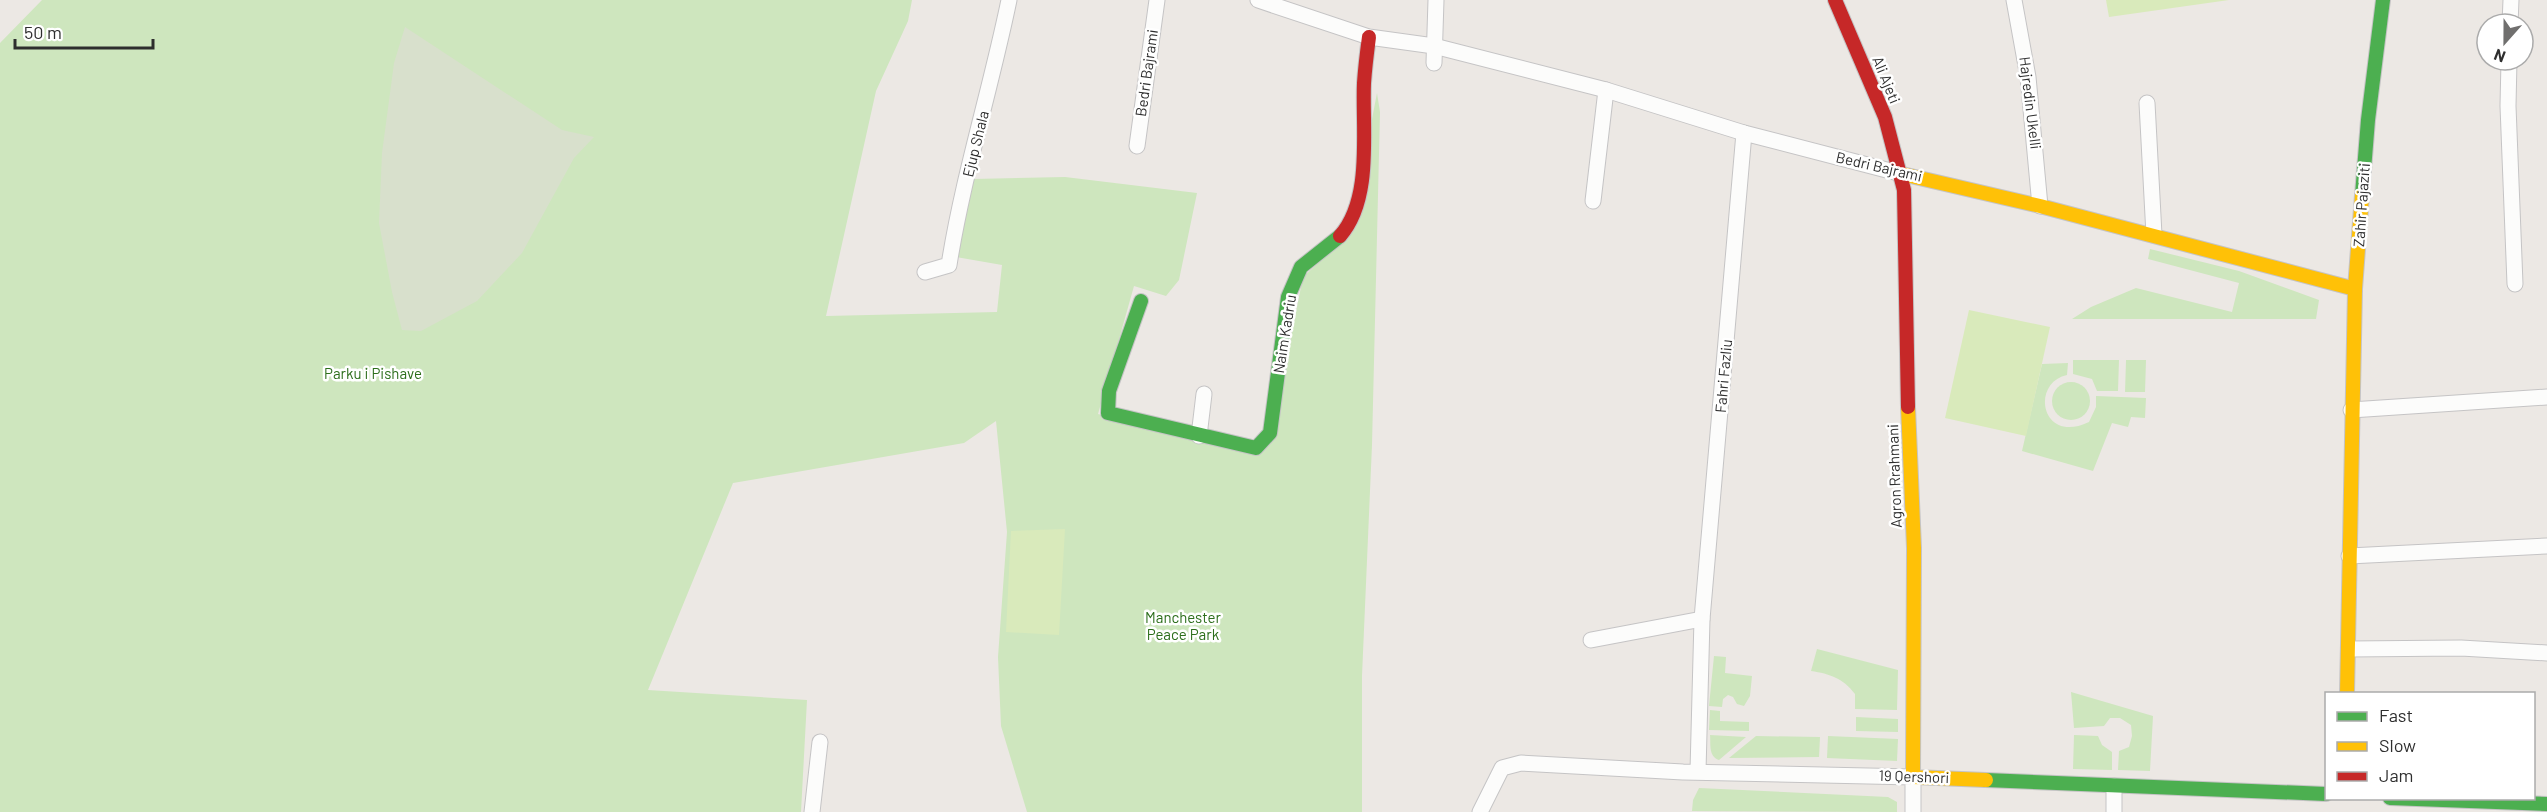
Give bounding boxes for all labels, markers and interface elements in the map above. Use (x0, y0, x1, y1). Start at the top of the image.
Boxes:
scale bar (15, 12, 153, 50)
north arrow (2475, 12, 2535, 72)
text: 50 m (24, 21, 62, 43)
street label: Bedri Bajrami (1131, 28, 1161, 118)
text: N (2491, 46, 2508, 67)
street label: Ali Ajeti (1869, 53, 1905, 106)
street label: Hajredin Ukelli (2016, 55, 2046, 150)
street label: Ejup Shala (958, 109, 992, 179)
street label: Bedri Bajrami (1834, 147, 1924, 185)
street label: Zahir Pajaziti (2349, 162, 2373, 247)
street label: Naim Kadriu (1269, 293, 1299, 374)
street label: Fahri Fazliu (1711, 338, 1735, 413)
park label: Parku i Pishave (324, 364, 422, 382)
street label: Agron Rrahmani (1883, 424, 1905, 528)
park label: Manchester Peace Park (1145, 608, 1221, 643)
legend (2325, 692, 2535, 800)
text: Fast (2379, 704, 2413, 726)
text: Slow (2379, 734, 2416, 756)
text: Jam (2379, 764, 2413, 786)
street label: 19 Qershori (1878, 766, 1950, 786)

